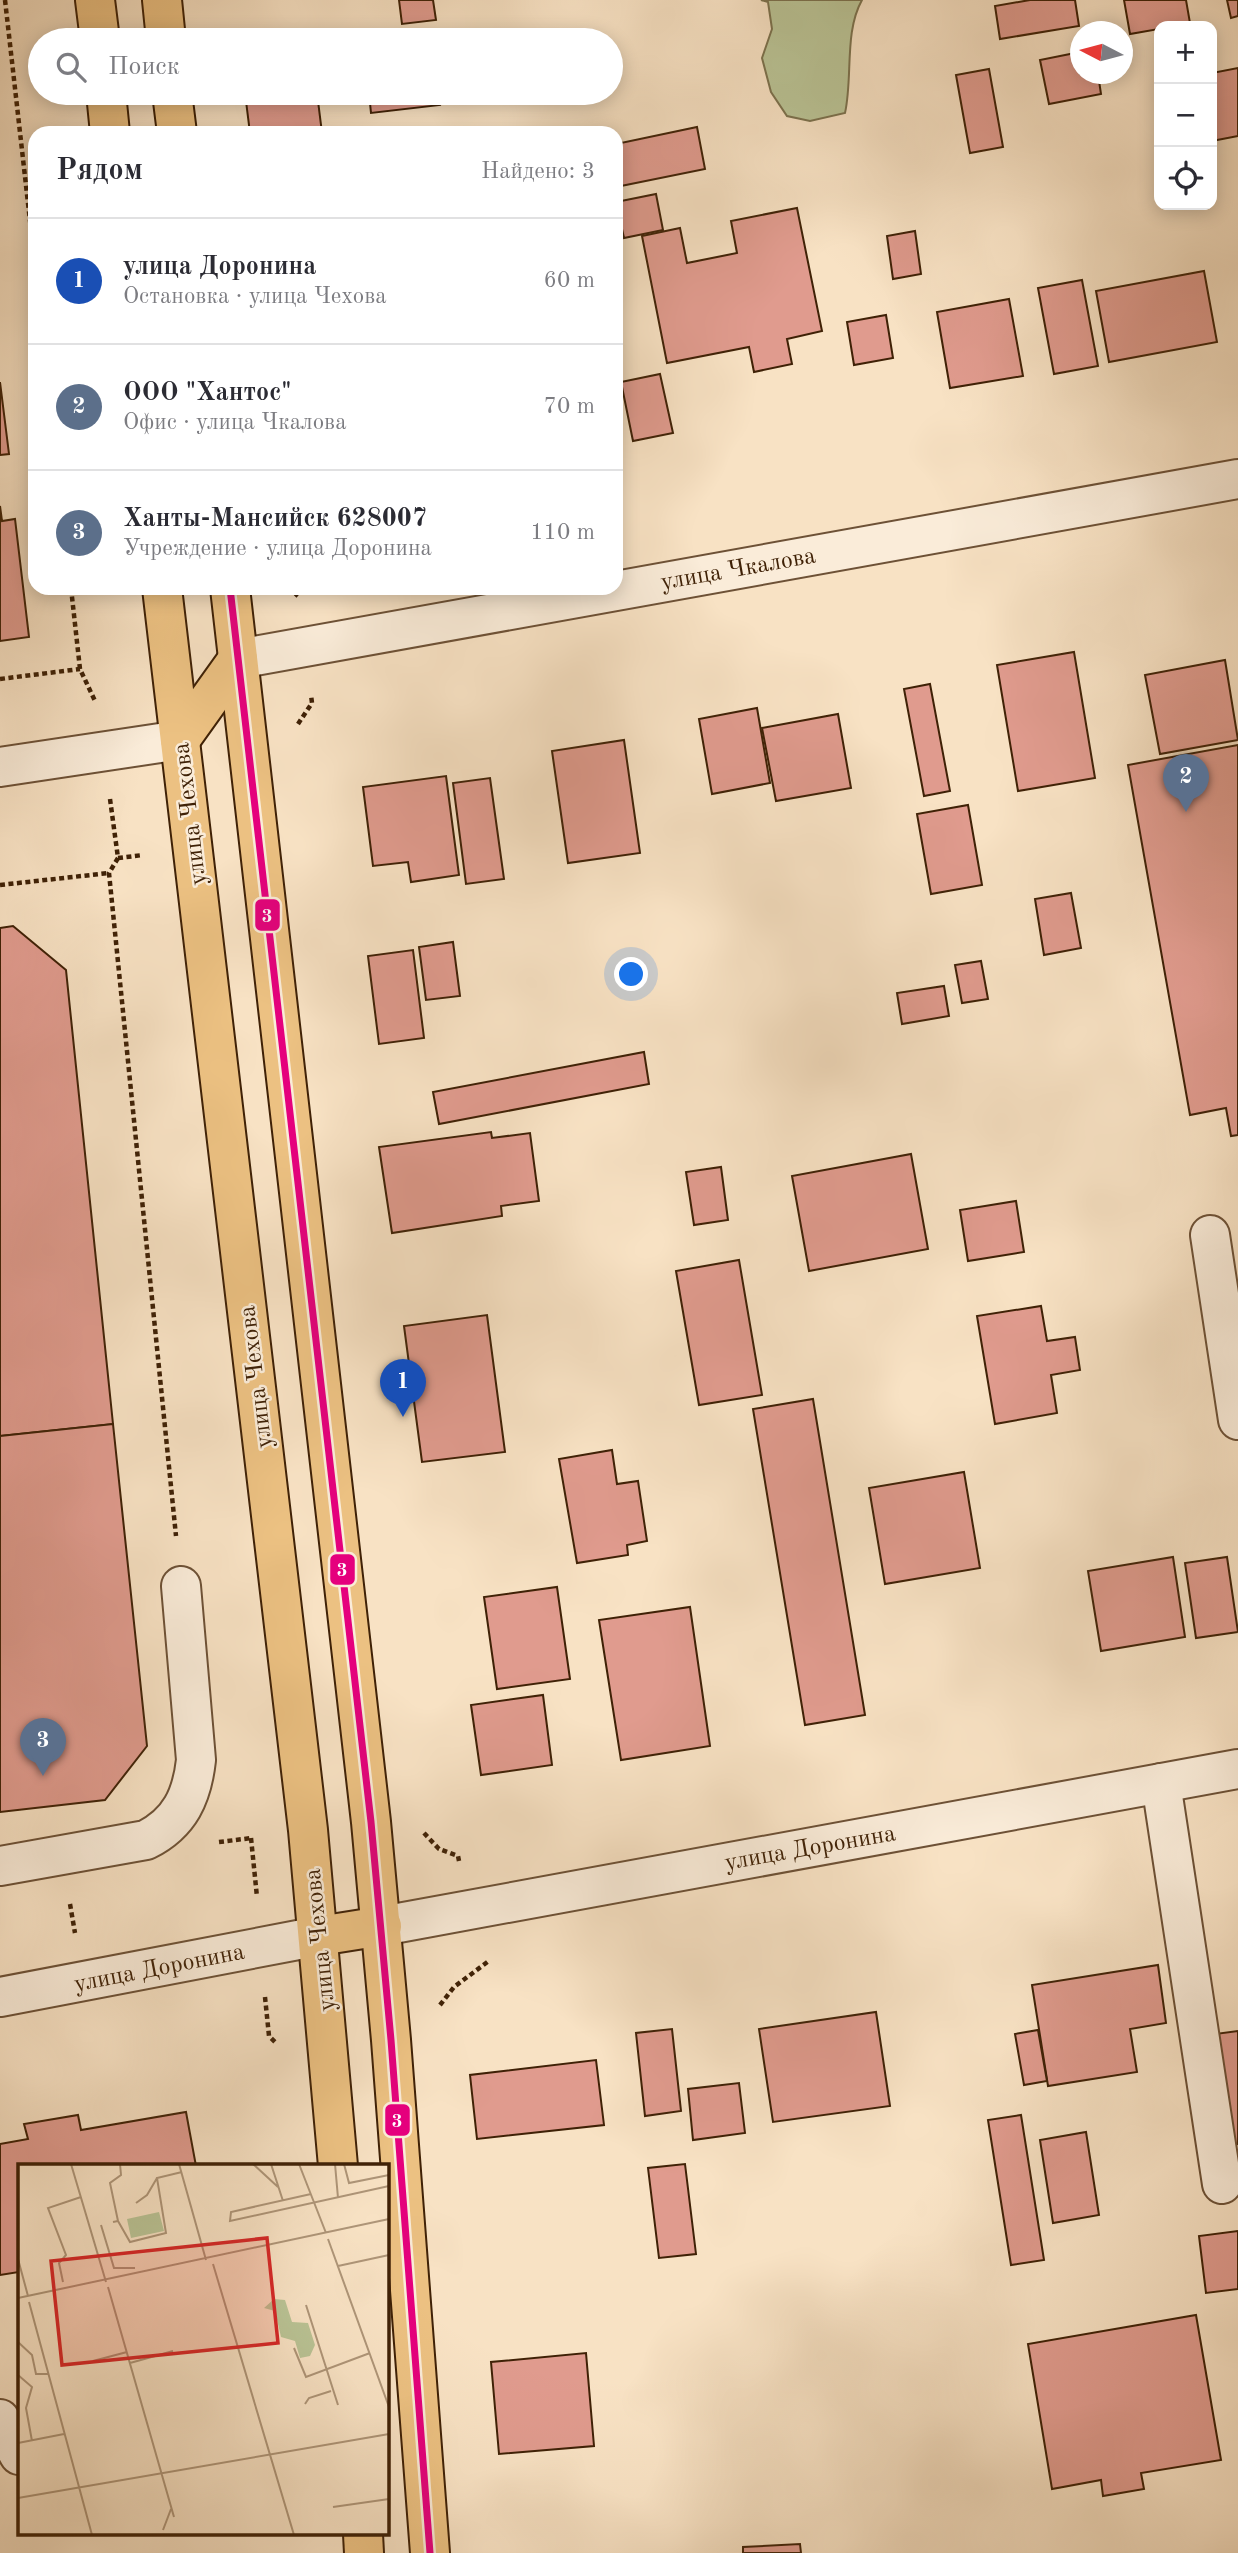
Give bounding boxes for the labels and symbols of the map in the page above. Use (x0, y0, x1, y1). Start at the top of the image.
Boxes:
north arrow (1070, 21, 1133, 84)
street label: улица Чкалова (659, 544, 818, 595)
street label: улица Чехова (170, 741, 212, 887)
pin: 2 (1163, 754, 1209, 812)
line badge: 3 (254, 898, 281, 932)
text: 3 (261, 908, 273, 927)
your location (614, 957, 648, 991)
street label: улица Чехова (236, 1304, 278, 1450)
pin: 1 (380, 1359, 426, 1417)
line badge: 3 (329, 1553, 356, 1586)
text: 3 (336, 1562, 348, 1581)
pin: 3 (20, 1718, 66, 1776)
street label: улица Доронина (723, 1822, 898, 1876)
street label: улица Чехова (302, 1867, 340, 2013)
street label: улица Доронина (72, 1941, 247, 1997)
line badge: 3 (384, 2103, 411, 2137)
text: 3 (391, 2113, 403, 2132)
inset map (18, 2164, 388, 2536)

